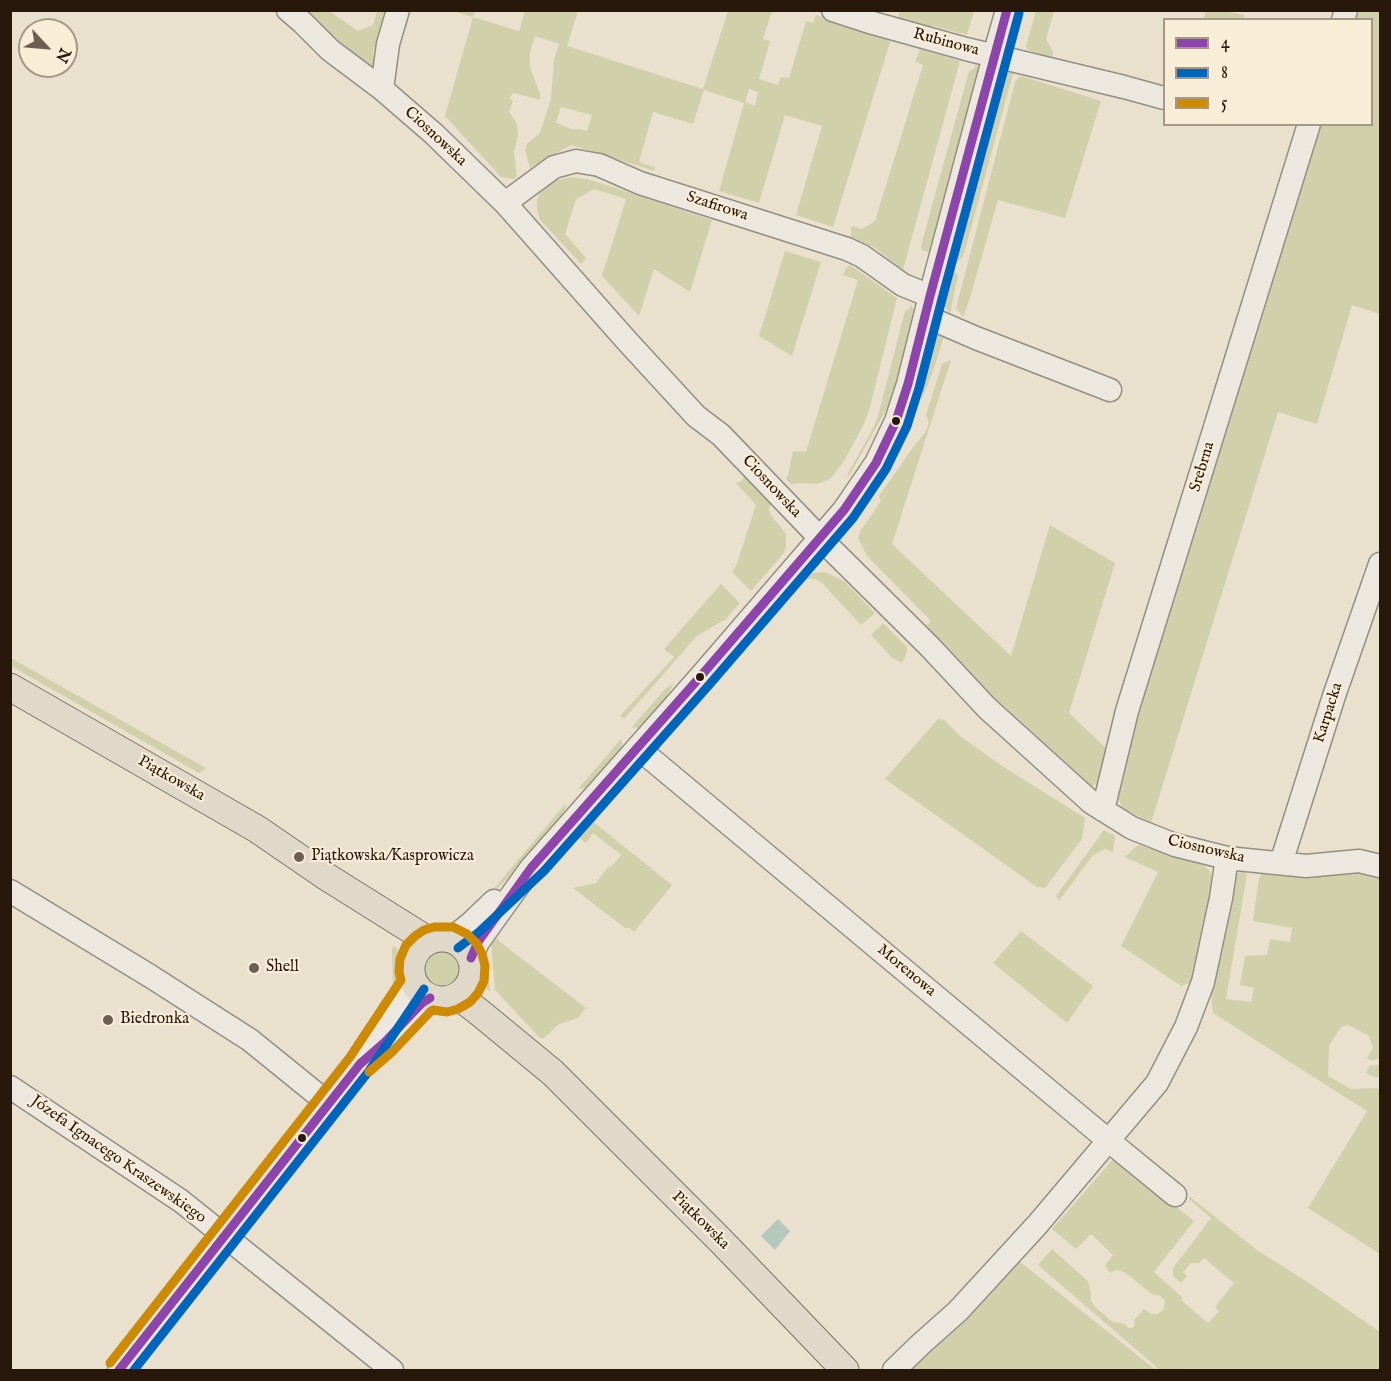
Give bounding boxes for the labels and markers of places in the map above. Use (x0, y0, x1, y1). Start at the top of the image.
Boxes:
unlabelled marker (890, 415, 902, 427)
unlabelled marker (694, 671, 706, 683)
place label: Piątkowska/Kasprowicza (311, 847, 474, 867)
marker: Piątkowska/Kasprowicza (292, 850, 306, 864)
place label: Shell (266, 958, 299, 978)
marker: Shell (247, 961, 261, 975)
place label: Biedronka (120, 1010, 189, 1030)
marker: Biedronka (101, 1013, 115, 1027)
unlabelled marker (296, 1132, 308, 1144)

